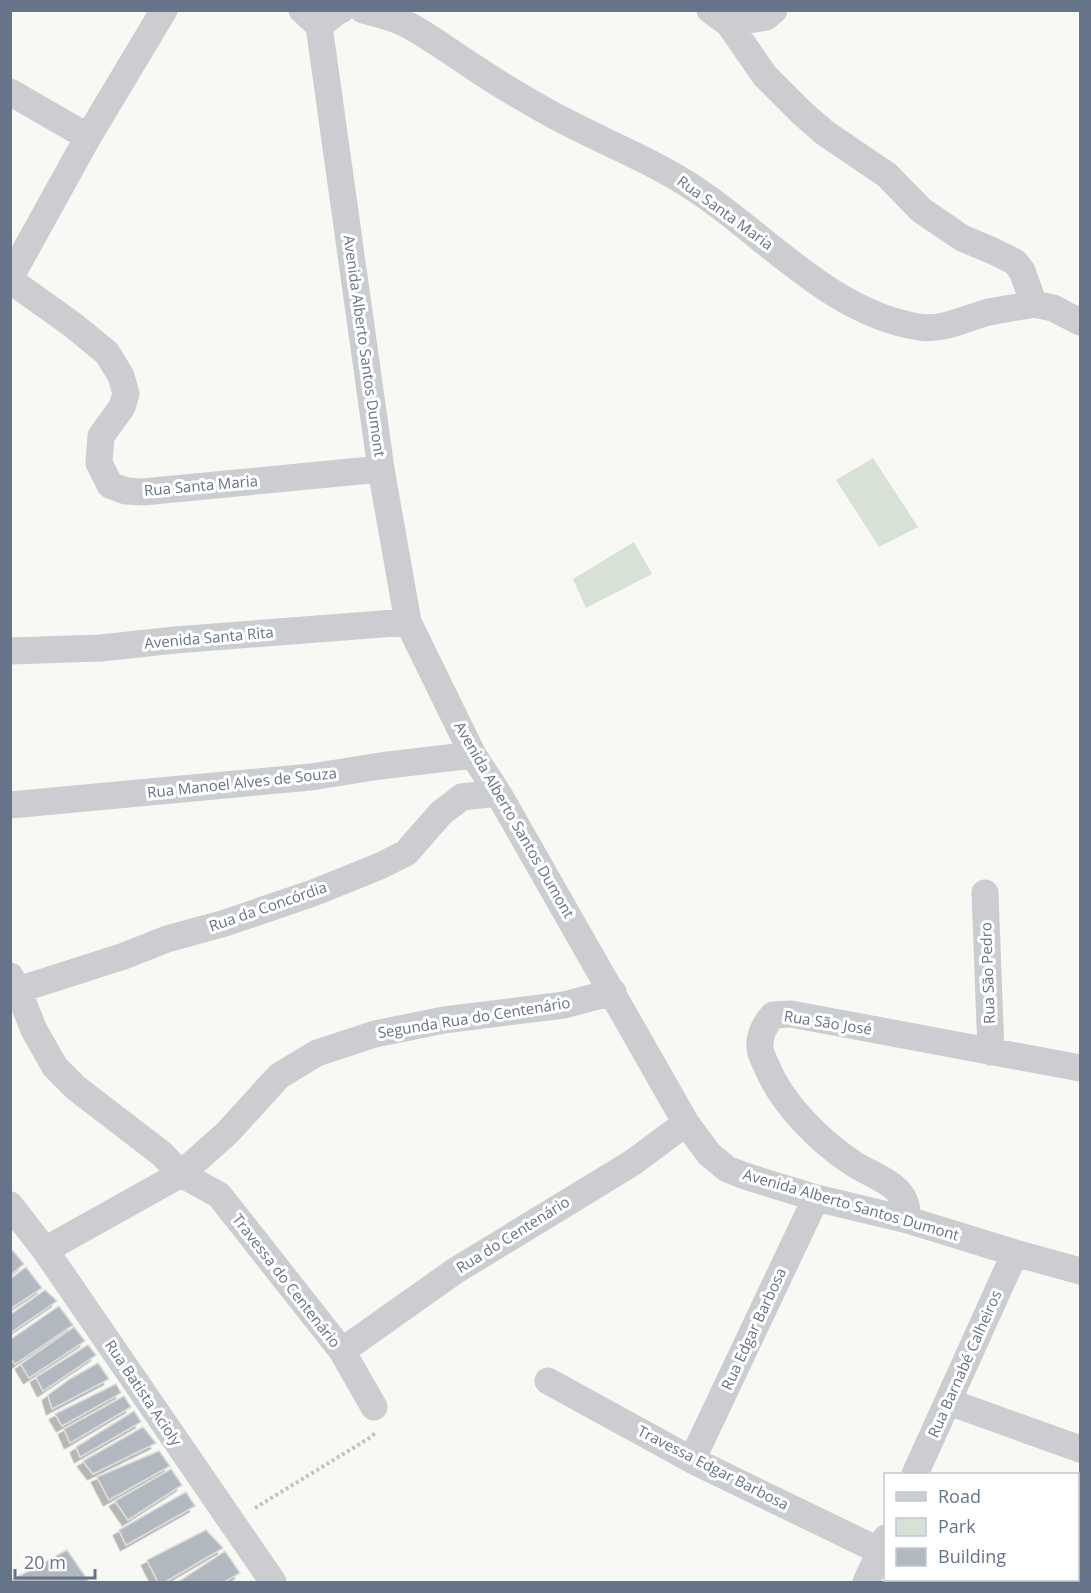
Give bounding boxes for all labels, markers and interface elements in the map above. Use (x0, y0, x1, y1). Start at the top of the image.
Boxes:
street label: Rua Santa Maria (674, 171, 778, 254)
street label: Avenida Alberto Santos Dumont (340, 234, 390, 458)
street label: Rua Santa Maria (143, 470, 259, 500)
street label: Avenida Santa Rita (143, 621, 274, 653)
street label: Avenida Alberto Santos Dumont (450, 718, 579, 921)
street label: Rua Manoel Alves de Souza (146, 762, 338, 802)
street label: Rua da Concórdia (206, 877, 329, 936)
street label: Rua São Pedro (975, 922, 999, 1024)
street label: Segunda Rua do Centenário (376, 992, 572, 1042)
street label: Rua São José (783, 1005, 874, 1039)
street label: Avenida Alberto Santos Dumont (741, 1164, 962, 1244)
street label: Rua do Centenário (452, 1191, 573, 1277)
street label: Travessa do Centenário (228, 1209, 345, 1351)
street label: Rua Edgar Barbosa (716, 1264, 790, 1393)
street label: Rua Barnabé Calheiros (923, 1287, 1006, 1440)
street label: Rua Batista Acioly (101, 1336, 187, 1450)
street label: Travessa Edgar Barbosa (635, 1420, 792, 1514)
legend (884, 1473, 1079, 1581)
text: Road (938, 1484, 981, 1508)
text: Park (938, 1514, 976, 1538)
scale bar (15, 1542, 94, 1580)
text: Building (938, 1544, 1006, 1568)
text: 20 m (24, 1550, 66, 1574)

